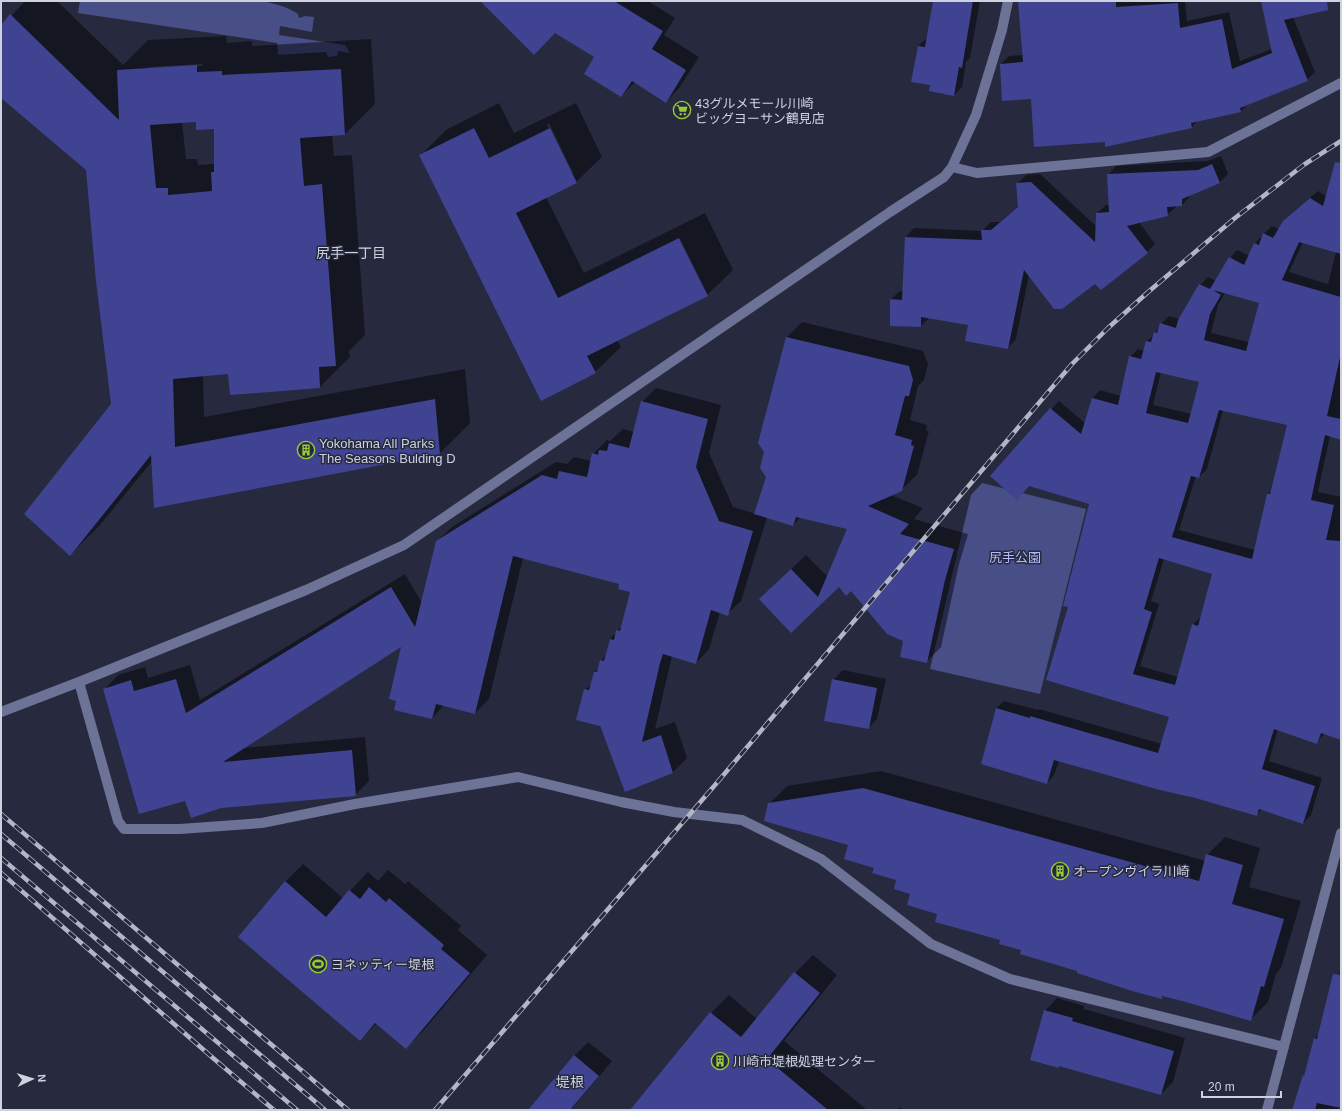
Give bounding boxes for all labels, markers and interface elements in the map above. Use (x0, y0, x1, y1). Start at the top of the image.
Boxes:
place label: 43グルメモール川崎 ビッグヨーサン鶴見店 (695, 96, 825, 126)
supermarket icon: 43グルメモール川崎 ビッグヨーサン鶴見店 (672, 100, 692, 120)
district label: 尻手一丁目 (316, 245, 386, 261)
place label: Yokohama All Parks The Seasons Bulding D (319, 436, 456, 466)
building icon: Yokohama All Parks The Seasons Bulding D (296, 440, 316, 460)
park label: 尻手公園 (989, 550, 1041, 565)
building icon: オープンヴイラ川崎 (1050, 861, 1070, 881)
place label: オープンヴイラ川崎 (1073, 864, 1189, 879)
sports icon: ヨネッティー堤根 (308, 954, 328, 974)
place label: ヨネッティー堤根 (331, 957, 434, 972)
building icon: 川崎市堤根処理センター (710, 1051, 730, 1071)
place label: 川崎市堤根処理センター (733, 1054, 876, 1069)
north arrow (12, 1059, 52, 1099)
scale bar (1202, 1073, 1281, 1099)
text: N (36, 1074, 48, 1083)
district label: 堤根 (556, 1074, 584, 1090)
text: 20 m (1208, 1080, 1235, 1094)

